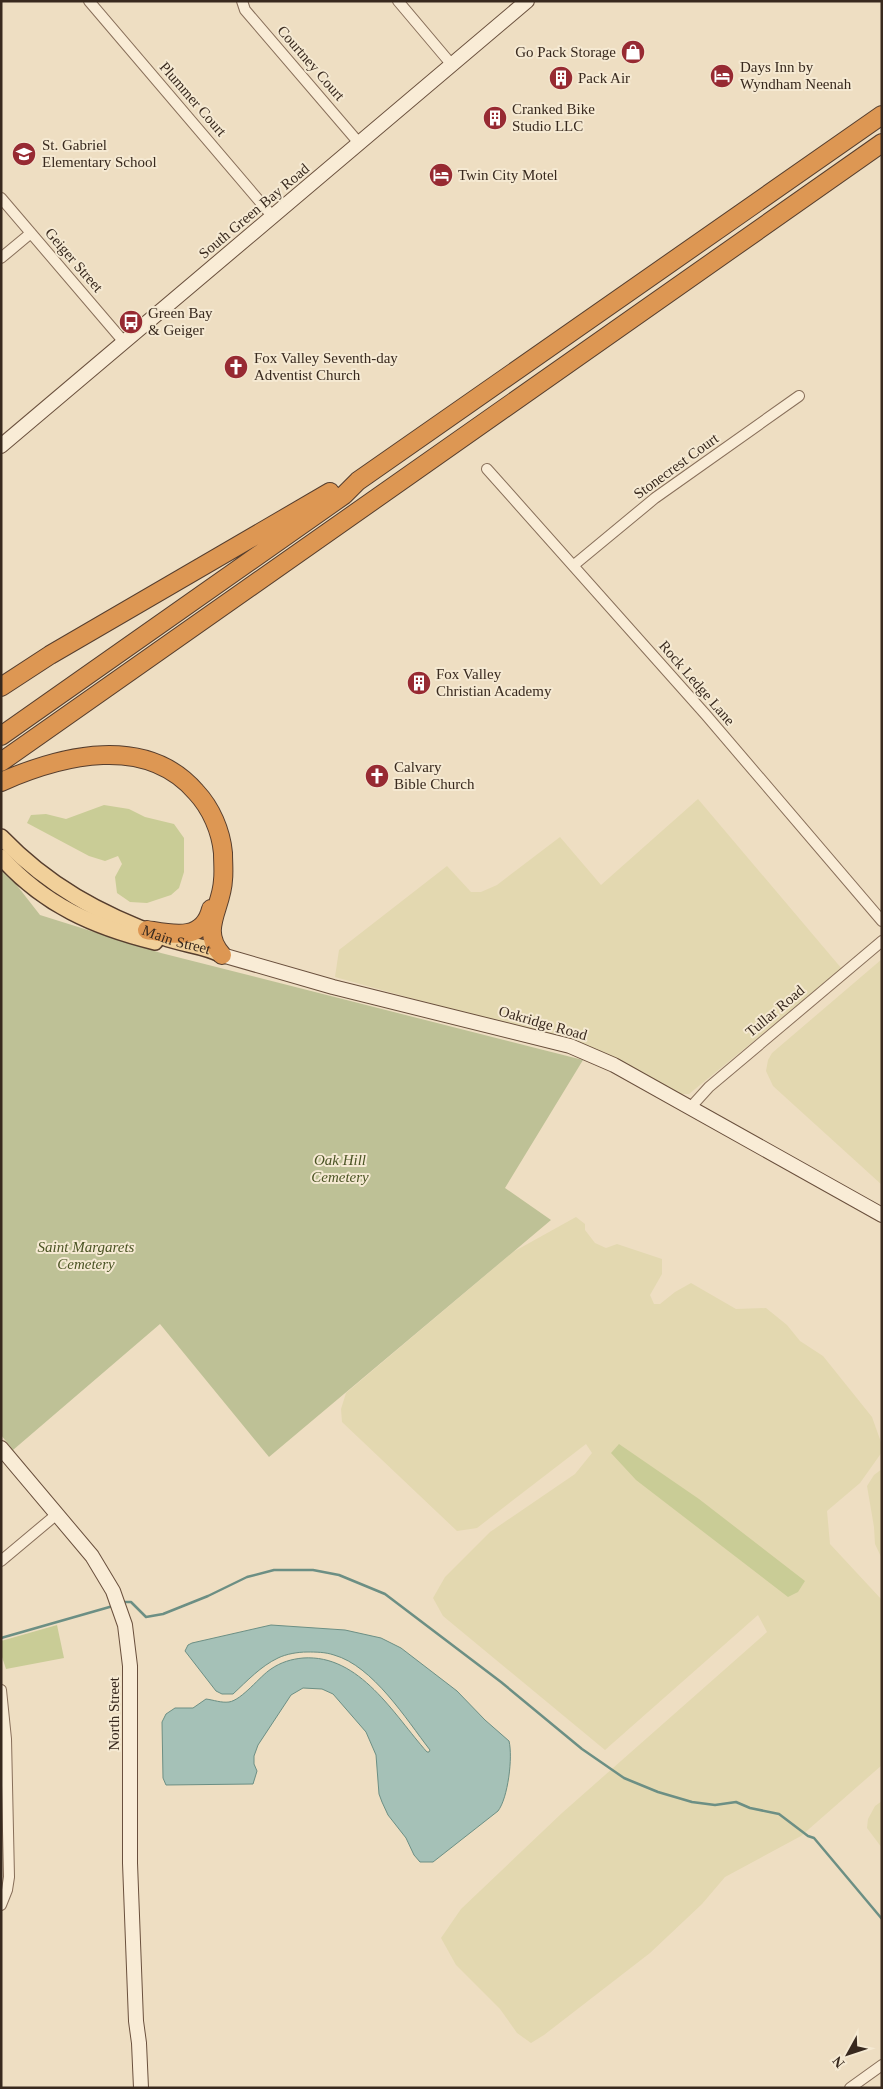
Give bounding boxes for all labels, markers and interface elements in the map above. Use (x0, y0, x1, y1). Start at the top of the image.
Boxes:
street label: Courtney Court (274, 22, 348, 104)
shop icon: Go Pack Storage (620, 39, 646, 65)
place label: Go Pack Storage (515, 44, 616, 60)
street label: Plummer Court (156, 59, 230, 140)
place label: Days Inn by Wyndham Neenah (740, 59, 852, 92)
hotel icon: Days Inn by Wyndham Neenah (709, 63, 735, 89)
building icon: Pack Air (548, 65, 574, 91)
place label: Pack Air (578, 70, 630, 86)
place label: Cranked Bike Studio LLC (512, 101, 595, 134)
building icon: Cranked Bike Studio LLC (482, 105, 508, 131)
place label: St. Gabriel Elementary School (42, 137, 157, 170)
school or university icon: St. Gabriel Elementary School (11, 141, 37, 167)
street label: South Green Bay Road (196, 160, 313, 262)
hotel icon: Twin City Motel (428, 162, 454, 188)
place label: Twin City Motel (458, 167, 558, 183)
street label: Geiger Street (42, 225, 107, 296)
place label: Green Bay & Geiger (148, 305, 213, 338)
bus stop icon: Green Bay & Geiger (118, 309, 144, 335)
place label: Fox Valley Seventh-day Adventist Church (254, 350, 398, 383)
church icon: Fox Valley Seventh-day Adventist Church (223, 354, 249, 380)
street label: Stonecrest Court (631, 430, 722, 502)
street label: Rock Ledge Lane (656, 638, 738, 729)
place label: Fox Valley Christian Academy (436, 666, 552, 699)
building icon: Fox Valley Christian Academy (406, 670, 432, 696)
place label: Calvary Bible Church (394, 759, 475, 792)
church icon: Calvary Bible Church (364, 763, 390, 789)
street label: Main Street (140, 922, 214, 958)
street label: Tullar Road (742, 982, 808, 1040)
street label: Oakridge Road (497, 1003, 590, 1043)
park label: Oak Hill Cemetery (311, 1152, 369, 1185)
park label: Saint Margarets Cemetery (38, 1239, 135, 1272)
street label: North Street (106, 1676, 122, 1751)
north arrow (823, 2029, 873, 2079)
text: N (829, 2053, 847, 2071)

